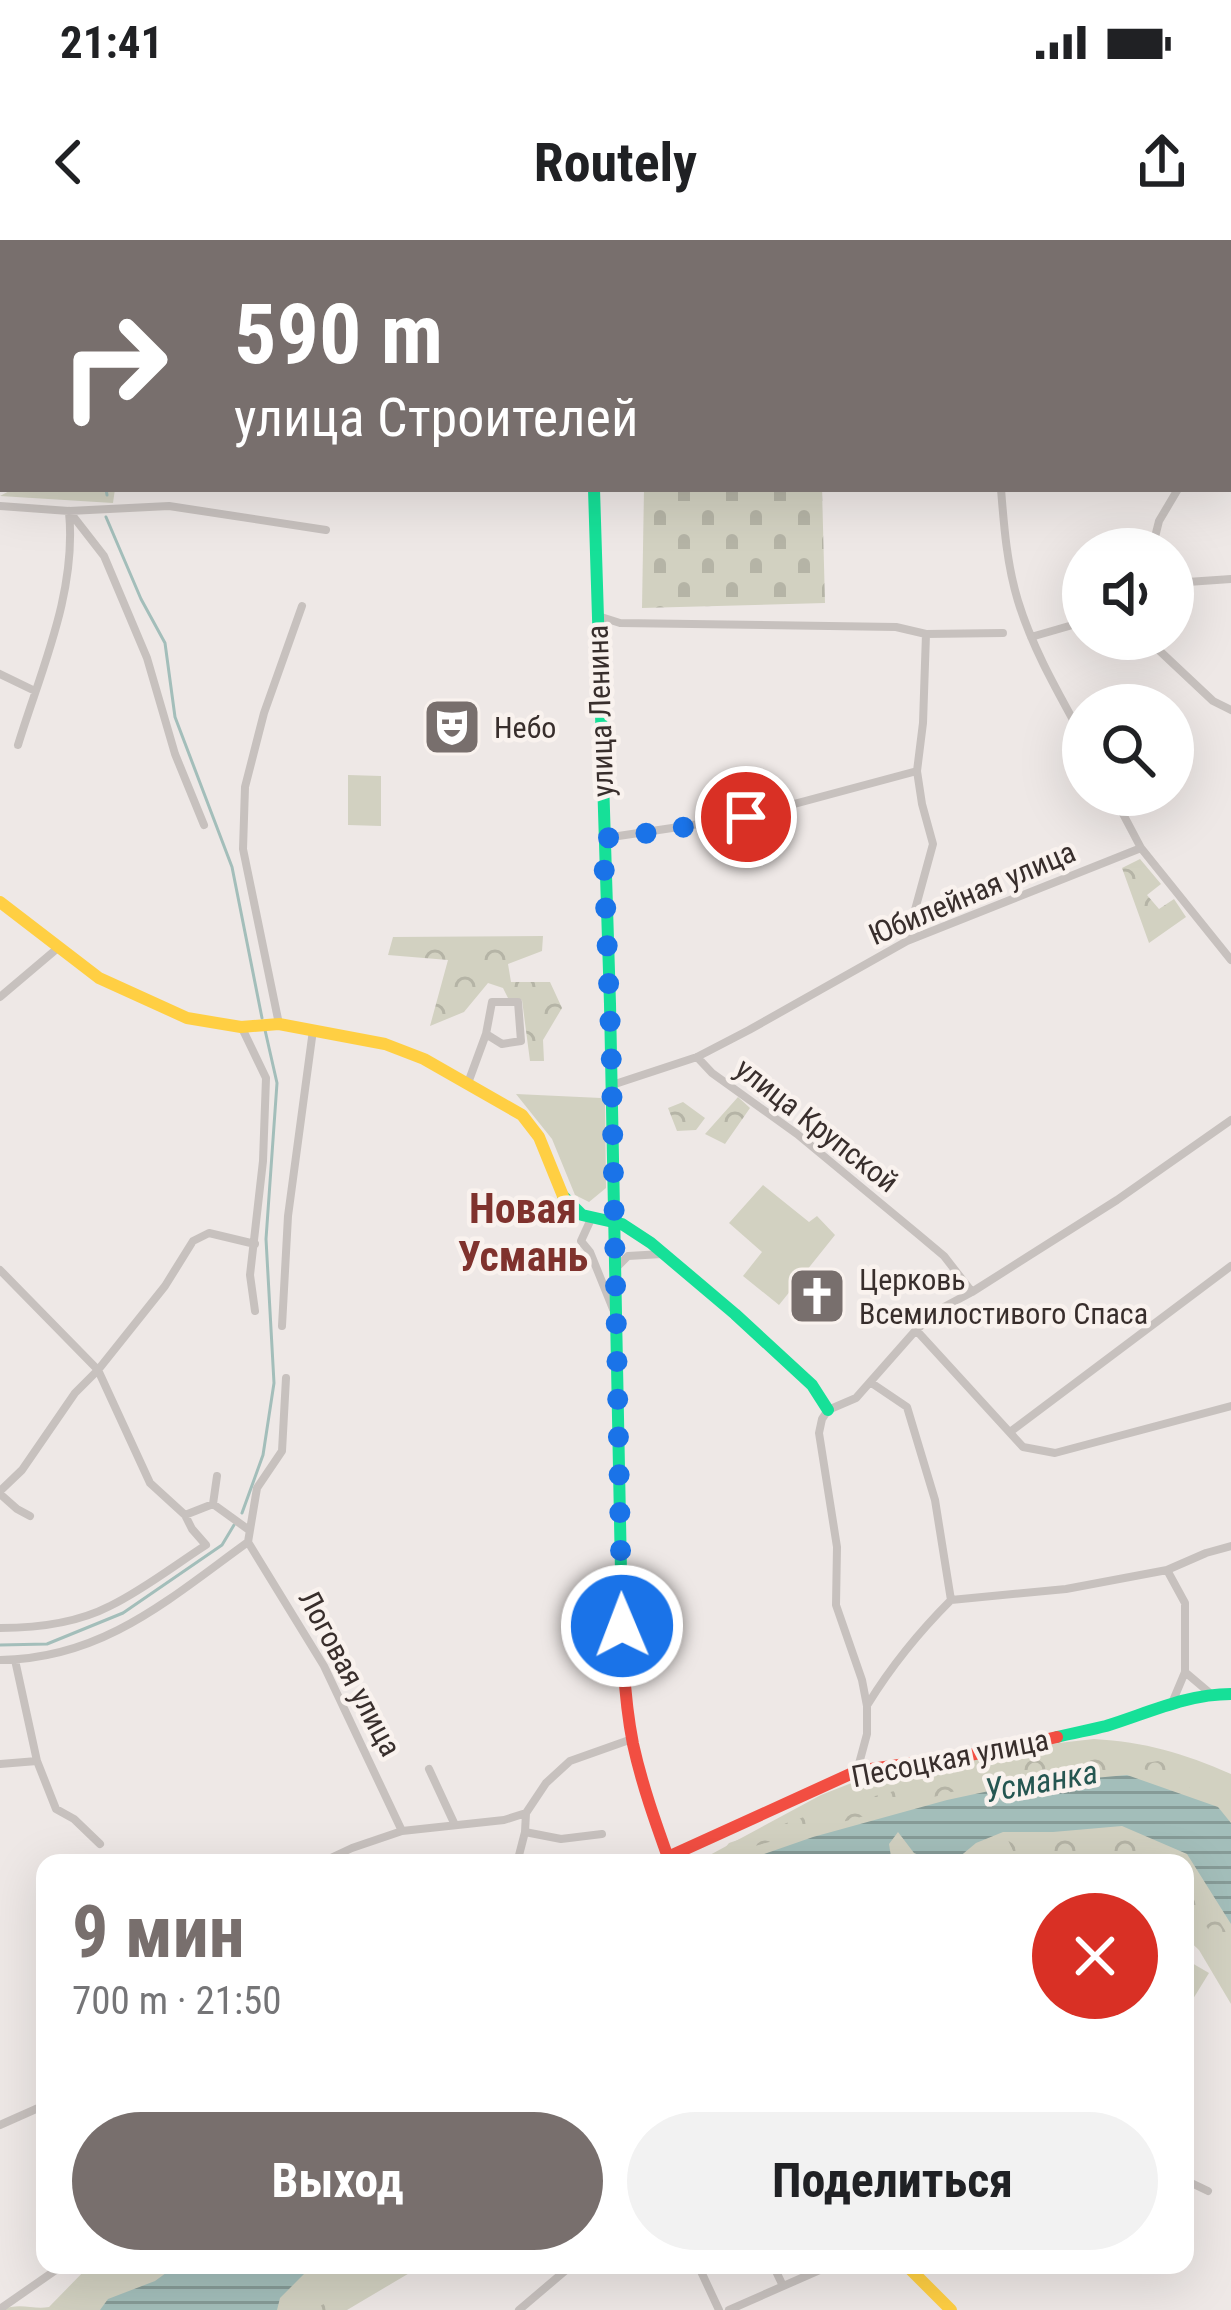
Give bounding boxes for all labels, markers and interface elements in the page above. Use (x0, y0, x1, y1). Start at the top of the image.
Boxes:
text: 21:41 (60, 16, 163, 69)
icon: back (36, 129, 102, 195)
icon: share (1129, 129, 1195, 195)
text: Routely (534, 131, 697, 194)
text: 590 m (234, 285, 443, 384)
icon: right (36, 288, 192, 444)
text: улица Строителей (234, 386, 638, 449)
map controls (1062, 528, 1194, 816)
button: sound (1062, 528, 1194, 660)
street label: улица Ленина (580, 624, 620, 798)
button: search (1062, 684, 1194, 816)
theatre icon: Небо (421, 696, 483, 758)
place label: Небо (494, 710, 556, 745)
pin (695, 766, 797, 868)
icon: arrive (713, 784, 779, 850)
street label: Юбилейная улица (864, 834, 1080, 952)
street label: улица Крупской (729, 1051, 905, 1199)
district label: Новая Усмань (458, 1184, 588, 1281)
place label: Церковь Всемилостивого Спаса (859, 1262, 1148, 1331)
church icon: Церковь Всемилостивого Спаса (786, 1265, 848, 1327)
position arrow (559, 1563, 685, 1689)
street label: Логовая улица (292, 1584, 408, 1762)
street label: Песоцкая улица (848, 1722, 1052, 1794)
water label: Усманка (981, 1752, 1101, 1810)
text: 9 мин (72, 1890, 245, 1975)
button: close (1032, 1893, 1158, 2019)
text: 700 m · 21:50 (72, 1978, 282, 2024)
button: Выход (72, 2112, 603, 2250)
button: Поделиться (627, 2112, 1158, 2250)

